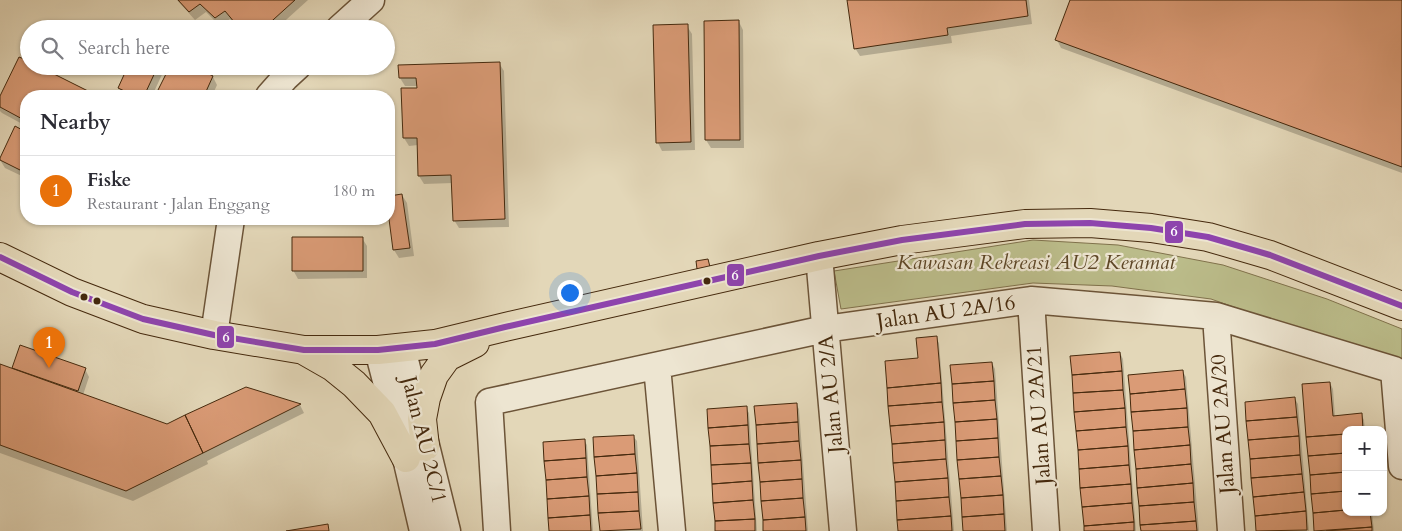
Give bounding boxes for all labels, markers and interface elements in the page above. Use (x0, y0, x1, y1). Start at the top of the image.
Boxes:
search box (20, 20, 395, 75)
icon: search (38, 34, 66, 62)
text: Search here (78, 35, 170, 61)
text: Nearby (40, 108, 111, 137)
text: Fiske (87, 167, 131, 193)
text: 1 (52, 180, 60, 202)
text: 180 m (333, 180, 375, 202)
text: Restaurant · Jalan Enggang (87, 193, 270, 215)
line badge: 6 (1164, 220, 1184, 244)
text: 6 (1170, 222, 1178, 241)
park label: Kawasan Rekreasi AU2 Keramat (897, 248, 1176, 277)
line badge: 6 (726, 263, 745, 287)
text: 6 (731, 266, 739, 285)
unlabelled marker (702, 276, 712, 286)
your location (557, 280, 583, 306)
street label: Jalan AU 2A/16 (872, 288, 1017, 337)
unlabelled marker (79, 292, 89, 302)
unlabelled marker (92, 296, 102, 306)
line badge: 6 (216, 325, 235, 349)
pin: 1 (33, 327, 65, 368)
text: 6 (222, 328, 230, 347)
street label: Jalan AU 2/A (811, 334, 851, 457)
street label: Jalan AU 2A/21 (1020, 344, 1059, 489)
street label: Jalan AU 2A/20 (1204, 353, 1243, 498)
street label: Jalan AU 2C/1 (393, 370, 454, 507)
map controls (1342, 426, 1387, 516)
button: + (1342, 426, 1387, 471)
button: − (1342, 471, 1387, 516)

